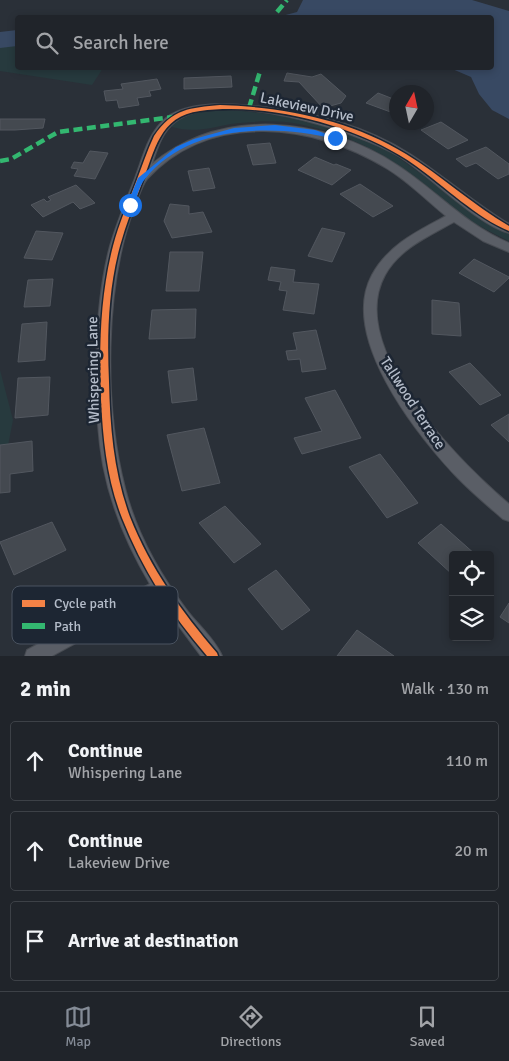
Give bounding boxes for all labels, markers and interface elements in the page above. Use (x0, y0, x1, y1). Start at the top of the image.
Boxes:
search box (15, 15, 494, 70)
icon: search (33, 29, 61, 57)
text: Search here (73, 31, 169, 55)
north arrow (389, 85, 434, 130)
street label: Lakeview Drive (258, 88, 356, 126)
route end (324, 127, 347, 150)
route start (119, 194, 142, 217)
street label: Whispering Lane (83, 316, 103, 424)
street label: Tallwood Terrace (376, 353, 450, 453)
map controls (449, 551, 494, 641)
button: locate (449, 551, 494, 596)
legend (12, 586, 178, 644)
text: Cycle path (54, 595, 116, 612)
button: layers (449, 596, 494, 641)
text: Path (54, 618, 81, 635)
text: 2 min (20, 676, 71, 702)
text: Walk · 130 m (401, 679, 489, 699)
text: Continue (68, 739, 143, 763)
icon: ahead (21, 747, 49, 775)
text: 110 m (446, 751, 488, 771)
text: Whispering Lane (68, 763, 182, 783)
text: Continue (68, 829, 143, 853)
icon: ahead (21, 837, 49, 865)
text: 20 m (454, 841, 488, 861)
text: Lakeview Drive (68, 853, 170, 873)
icon: arrive (21, 927, 49, 955)
text: Arrive at destination (68, 929, 239, 953)
tab: Map (64, 1003, 92, 1050)
tab: Directions (220, 1003, 281, 1050)
tab: Saved (410, 1003, 445, 1050)

